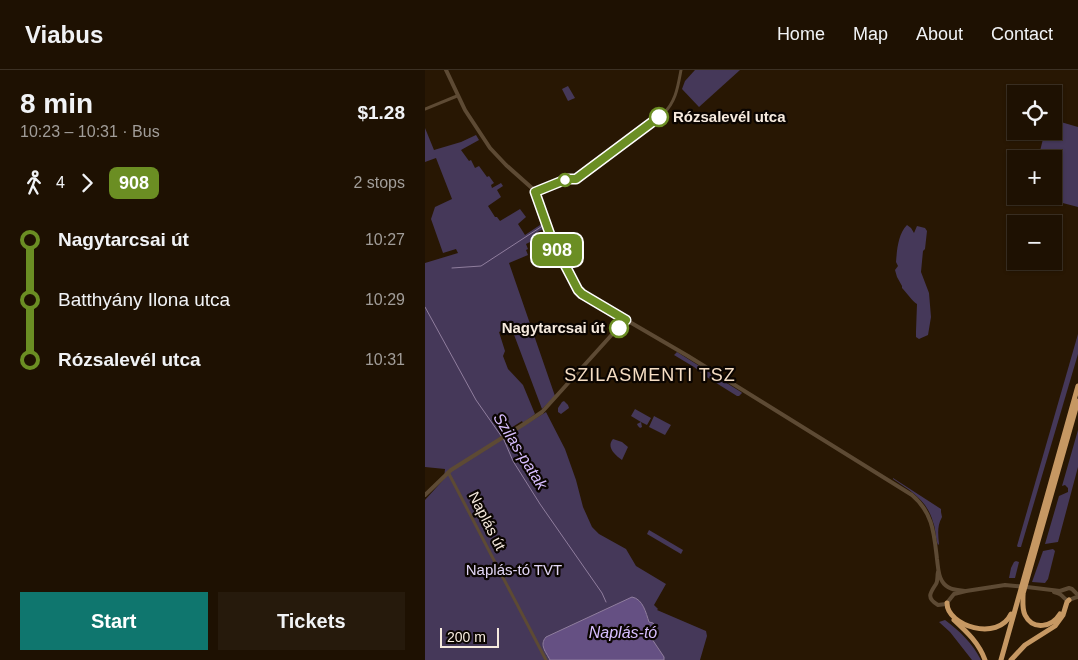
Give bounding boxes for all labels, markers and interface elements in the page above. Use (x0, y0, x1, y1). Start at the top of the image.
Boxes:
text: Viabus (25, 21, 103, 48)
text: Home (777, 24, 825, 44)
text: Map (853, 24, 888, 44)
text: About (916, 24, 963, 44)
text: Contact (991, 24, 1053, 44)
map controls (1007, 85, 1062, 270)
button: locate (1007, 85, 1062, 140)
text: 8 min (20, 88, 93, 119)
text: $1.28 (357, 102, 405, 123)
marker: Rózsalevél utca (649, 107, 669, 127)
place label: Rózsalevél utca (673, 108, 786, 125)
text: 10:23 – 10:31 · Bus (20, 123, 160, 140)
button: + (1007, 150, 1062, 205)
icon: walk (20, 169, 48, 197)
icon: forward (73, 169, 101, 197)
text: 908 (119, 173, 149, 193)
unlabelled marker (558, 173, 572, 187)
text: 4 (56, 174, 65, 191)
text: 2 stops (353, 174, 405, 191)
button: − (1007, 215, 1062, 270)
text: Nagytarcsai út (58, 229, 189, 250)
text: 10:27 (365, 231, 405, 248)
line badge: 908 (528, 234, 586, 266)
text: 908 (542, 240, 572, 260)
text: Batthyány Ilona utca (58, 289, 230, 310)
text: 10:29 (365, 291, 405, 308)
marker: Nagytarcsai út (609, 318, 629, 338)
place label: Nagytarcsai út (502, 319, 605, 336)
text: Rózsalevél utca (58, 349, 201, 370)
text: 10:31 (365, 351, 405, 368)
district label: SZILASMENTI TSZ (564, 365, 736, 385)
water label: Szilas-patak (490, 410, 551, 494)
street label: Naplás út (465, 489, 510, 554)
park label: Naplás-tó TVT (466, 561, 562, 578)
button: Start (20, 592, 208, 650)
button: Tickets (218, 592, 405, 650)
water label: Naplás-tó (589, 624, 657, 641)
scale bar (440, 625, 499, 648)
text: 200 m (447, 629, 486, 645)

